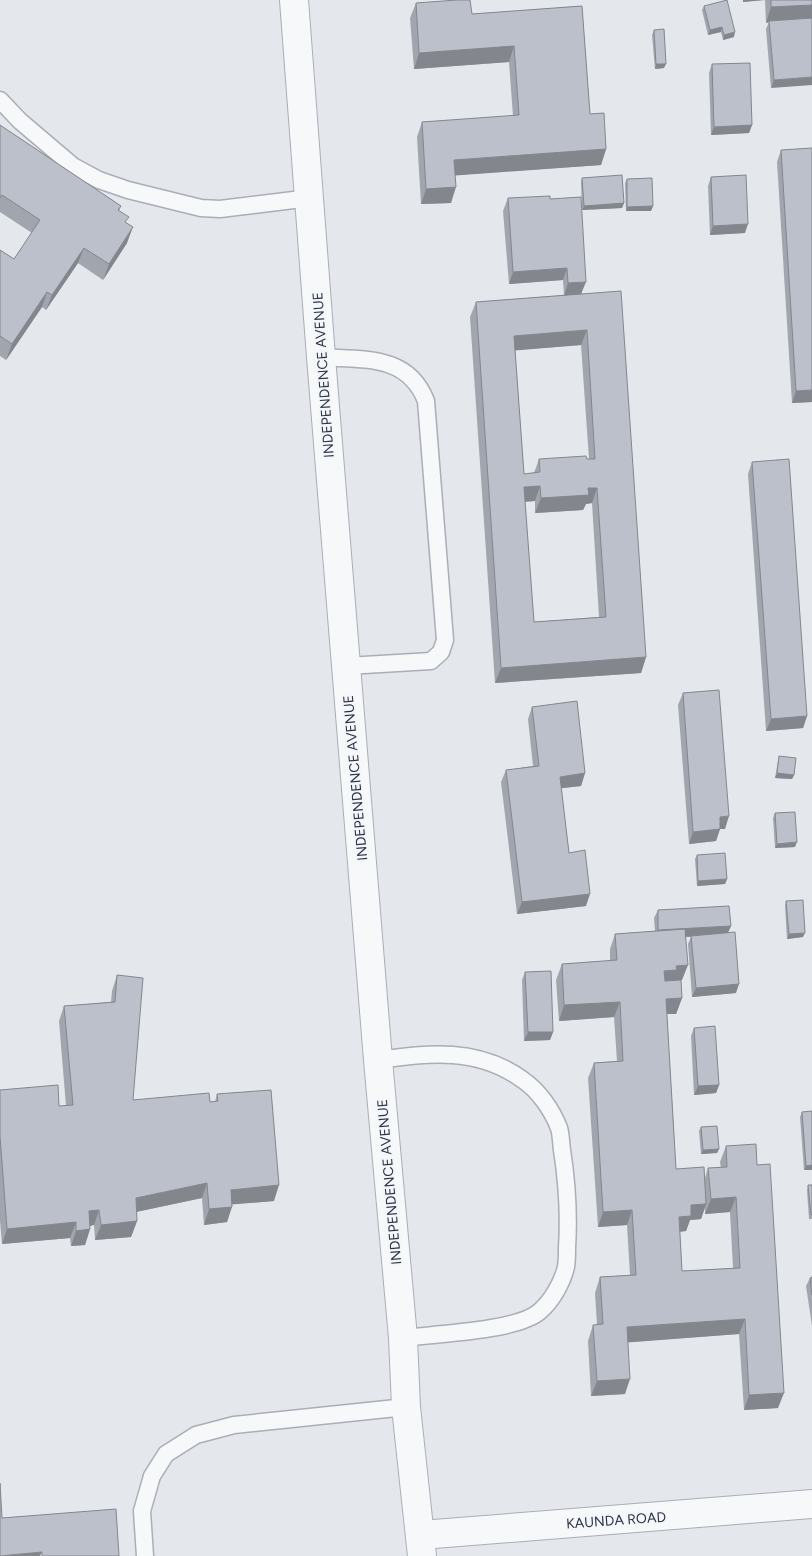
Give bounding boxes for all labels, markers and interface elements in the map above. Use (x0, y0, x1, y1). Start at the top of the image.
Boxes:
street label: INDEPENDENCE AVENUE (309, 291, 338, 458)
street label: INDEPENDENCE AVENUE (340, 694, 371, 862)
street label: INDEPENDENCE AVENUE (374, 1098, 405, 1266)
street label: KAUNDA ROAD (566, 1509, 667, 1532)

